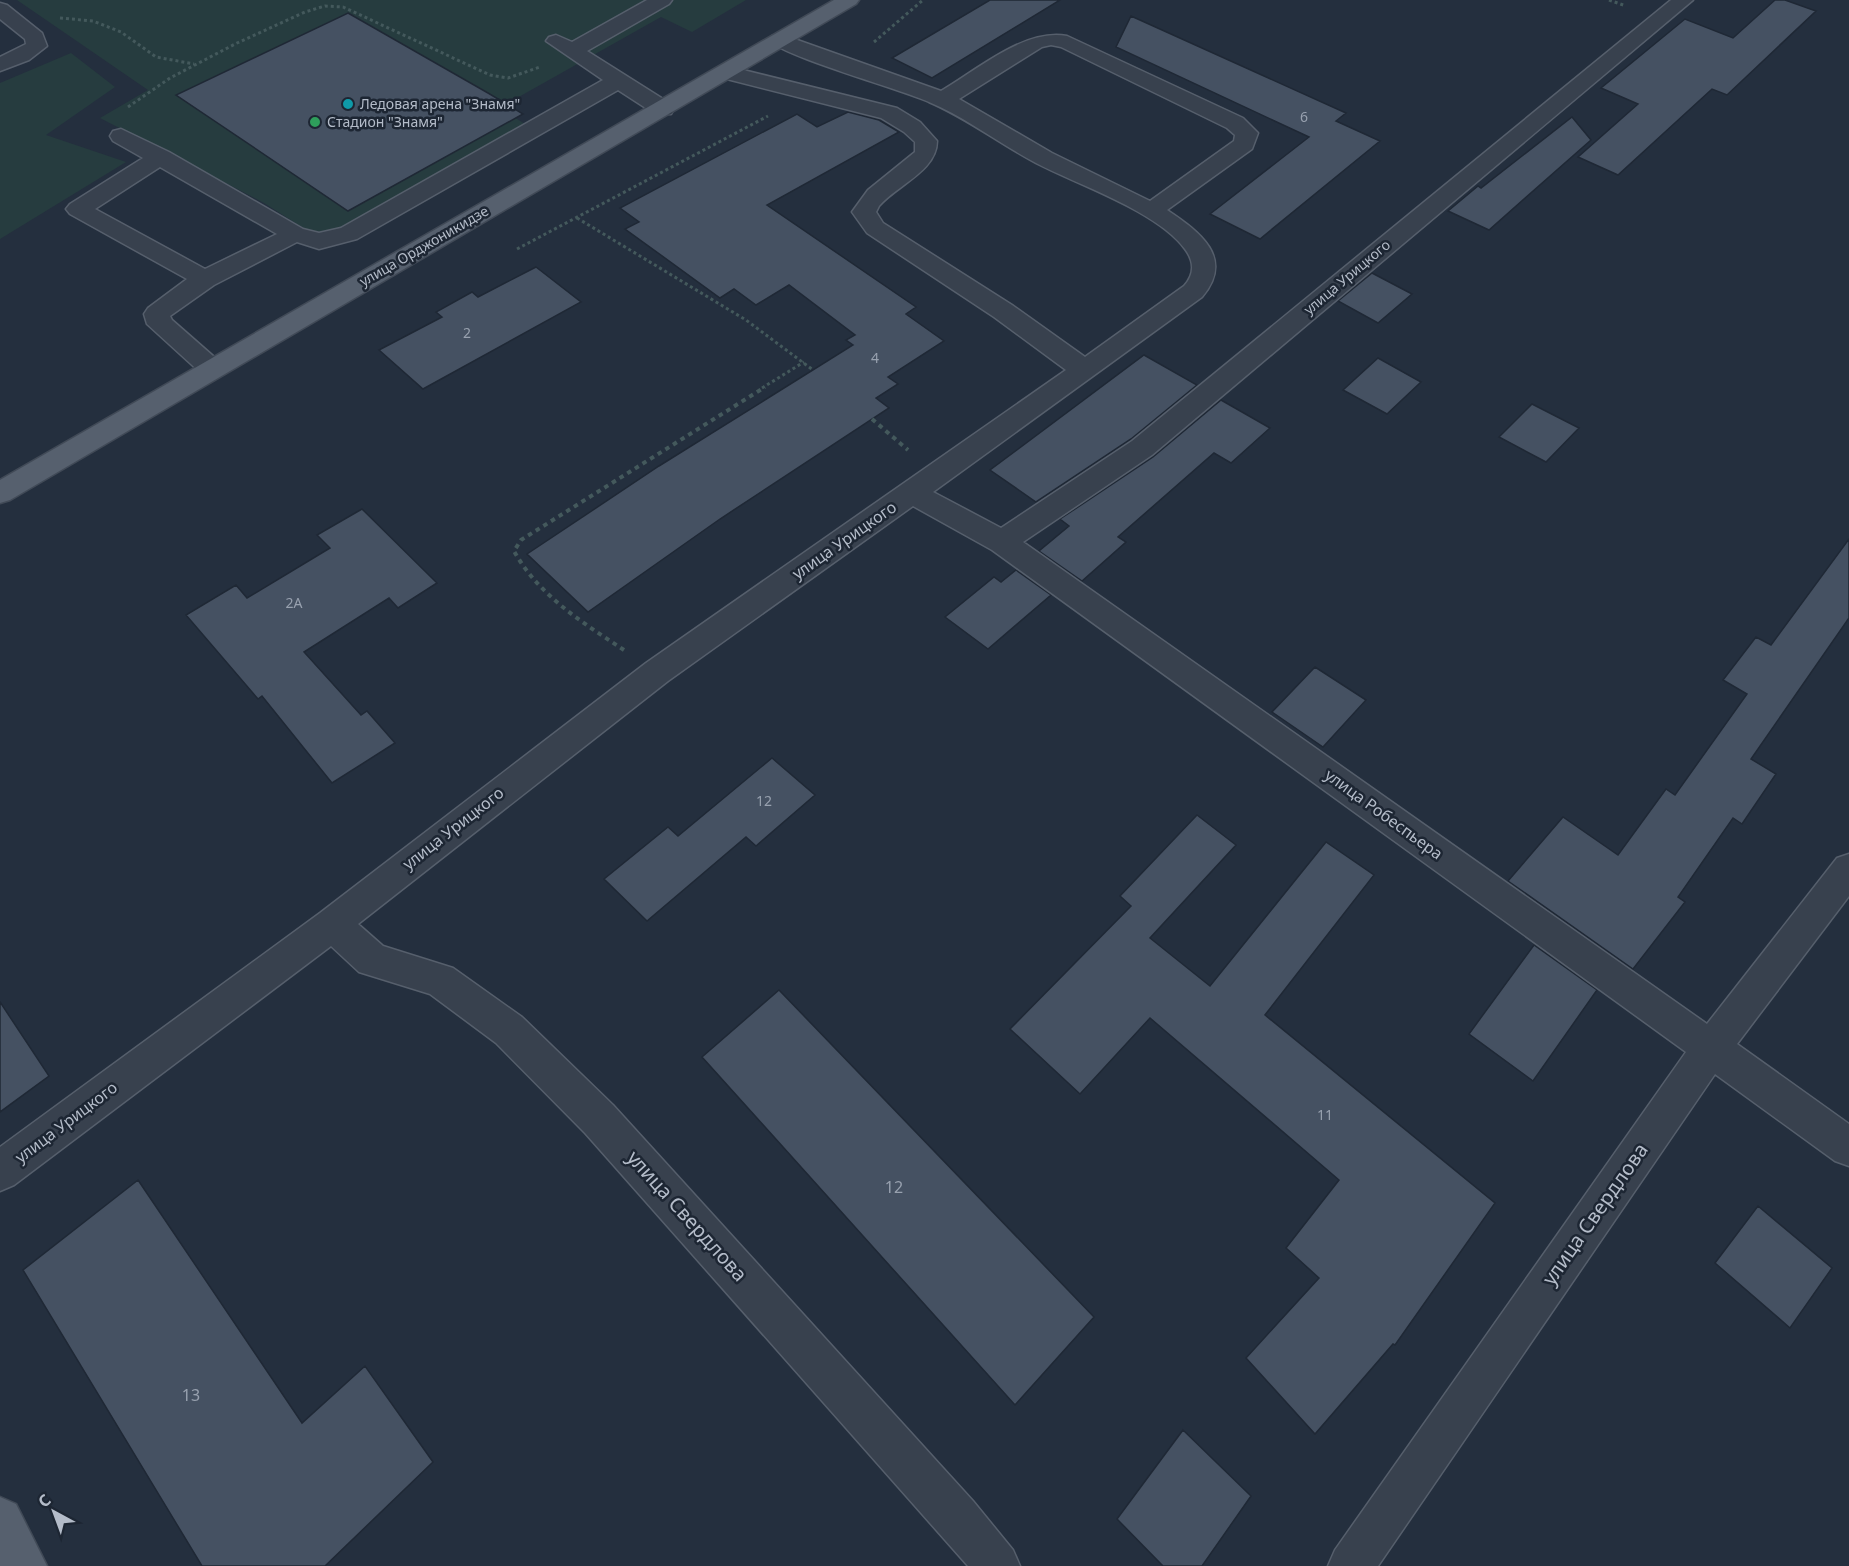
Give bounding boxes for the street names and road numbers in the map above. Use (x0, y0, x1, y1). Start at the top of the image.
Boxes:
street label: улица Орджоникидзе (356, 201, 492, 290)
street label: улица Урицкого (1299, 235, 1394, 318)
street label: улица Урицкого (787, 496, 901, 584)
street label: улица Робеспьера (1321, 764, 1447, 864)
street label: улица Урицкого (398, 782, 508, 874)
street label: улица Урицкого (10, 1076, 122, 1168)
street label: улица Свердлова (1535, 1137, 1654, 1290)
street label: улица Свердлова (621, 1144, 753, 1287)

